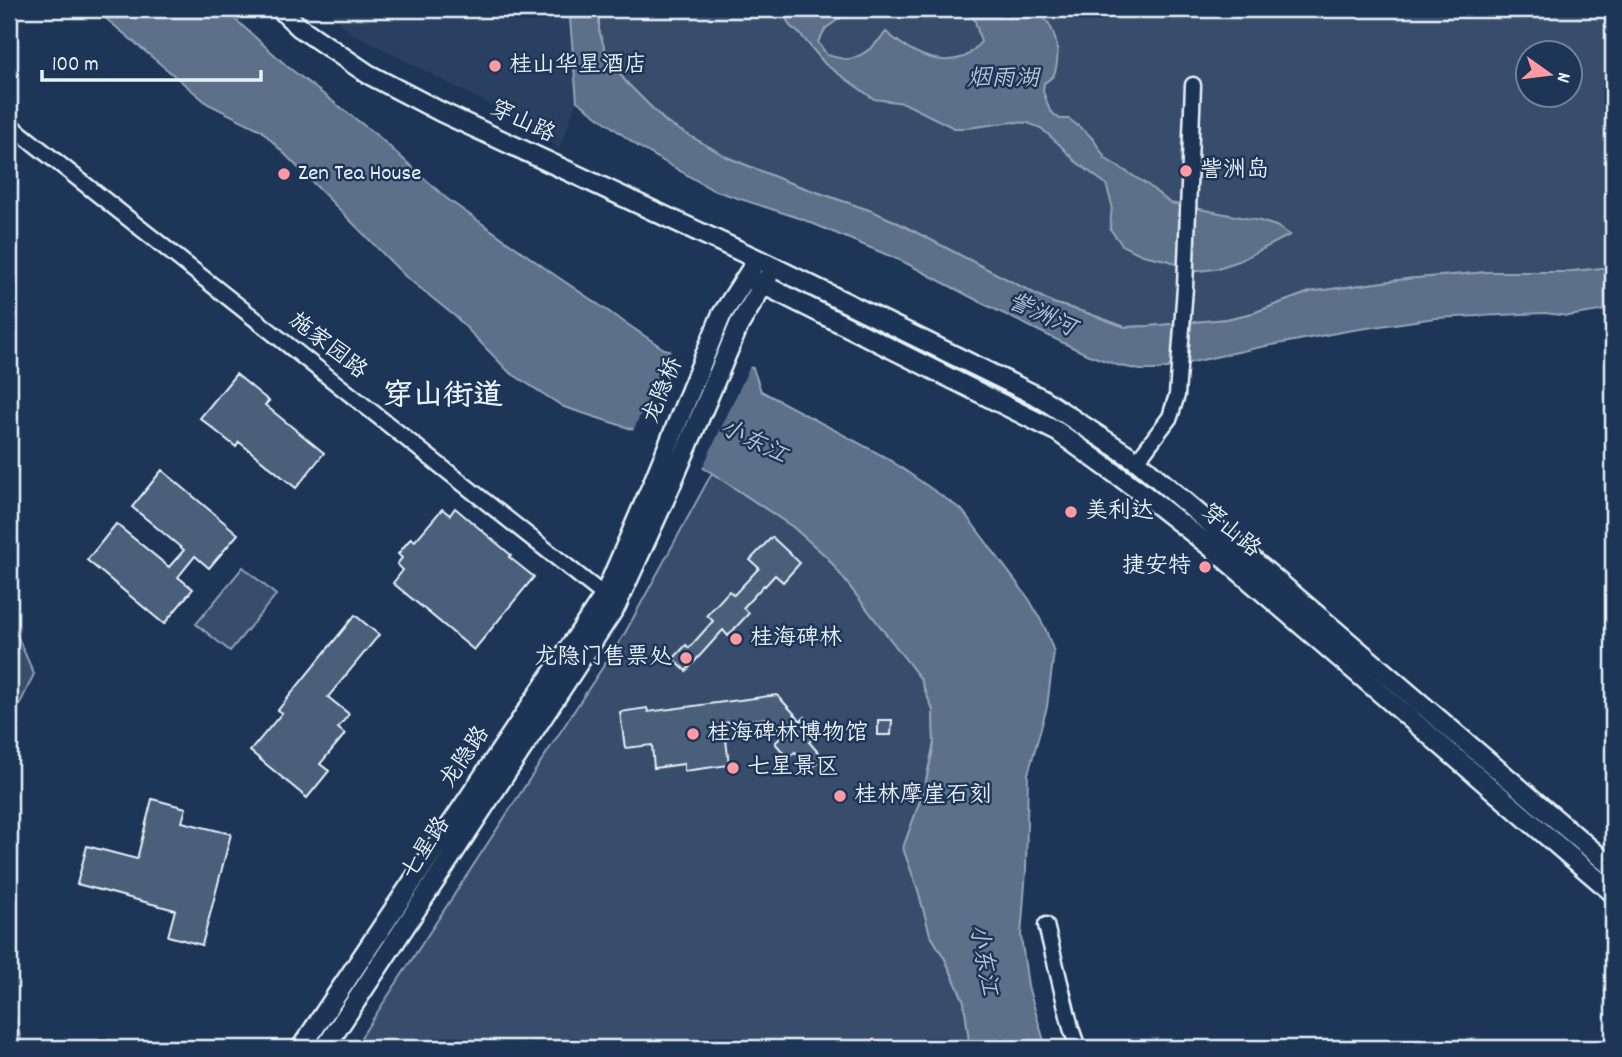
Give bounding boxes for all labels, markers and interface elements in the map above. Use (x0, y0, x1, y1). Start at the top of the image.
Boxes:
scale bar (42, 38, 261, 82)
north arrow (1514, 38, 1584, 108)
place label: 桂山华星酒店 (509, 50, 647, 83)
text: 100 m (52, 51, 99, 81)
marker: 桂山华星酒店 (487, 58, 503, 74)
water label: 烟雨湖 (967, 63, 1042, 97)
text: N (1548, 69, 1576, 85)
street label: 穿山路 (484, 93, 560, 153)
place label: 訾洲岛 (1200, 155, 1269, 188)
place label: Zen Tea House (298, 158, 421, 191)
marker: 訾洲岛 (1178, 163, 1194, 179)
marker: Zen Tea House (276, 166, 292, 182)
water label: 訾洲河 (1001, 285, 1084, 348)
street label: 施家园路 (281, 306, 373, 388)
street label: 龙隐桥 (636, 353, 692, 429)
district label: 穿山街道 (383, 377, 503, 420)
water label: 小东江 (713, 412, 794, 474)
place label: 美利达 (1085, 496, 1154, 529)
street label: 穿山路 (1193, 497, 1267, 567)
marker: 美利达 (1063, 504, 1079, 520)
place label: 捷安特 (1122, 551, 1191, 584)
marker: 捷安特 (1197, 559, 1213, 575)
place label: 桂海碑林 (750, 623, 842, 656)
marker: 桂海碑林 (728, 631, 744, 647)
place label: 龙隐门售票处 (534, 642, 672, 675)
marker: 龙隐门售票处 (678, 650, 694, 666)
place label: 桂海碑林博物馆 (707, 718, 868, 751)
street label: 龙隐路 (433, 720, 499, 796)
marker: 桂海碑林博物馆 (685, 726, 701, 742)
place label: 七星景区 (747, 752, 839, 785)
marker: 七星景区 (725, 760, 741, 776)
place label: 桂林摩崖石刻 (854, 780, 992, 813)
marker: 桂林摩崖石刻 (832, 788, 848, 804)
street label: 七星路 (394, 811, 460, 887)
water label: 小东江 (959, 922, 1005, 999)

